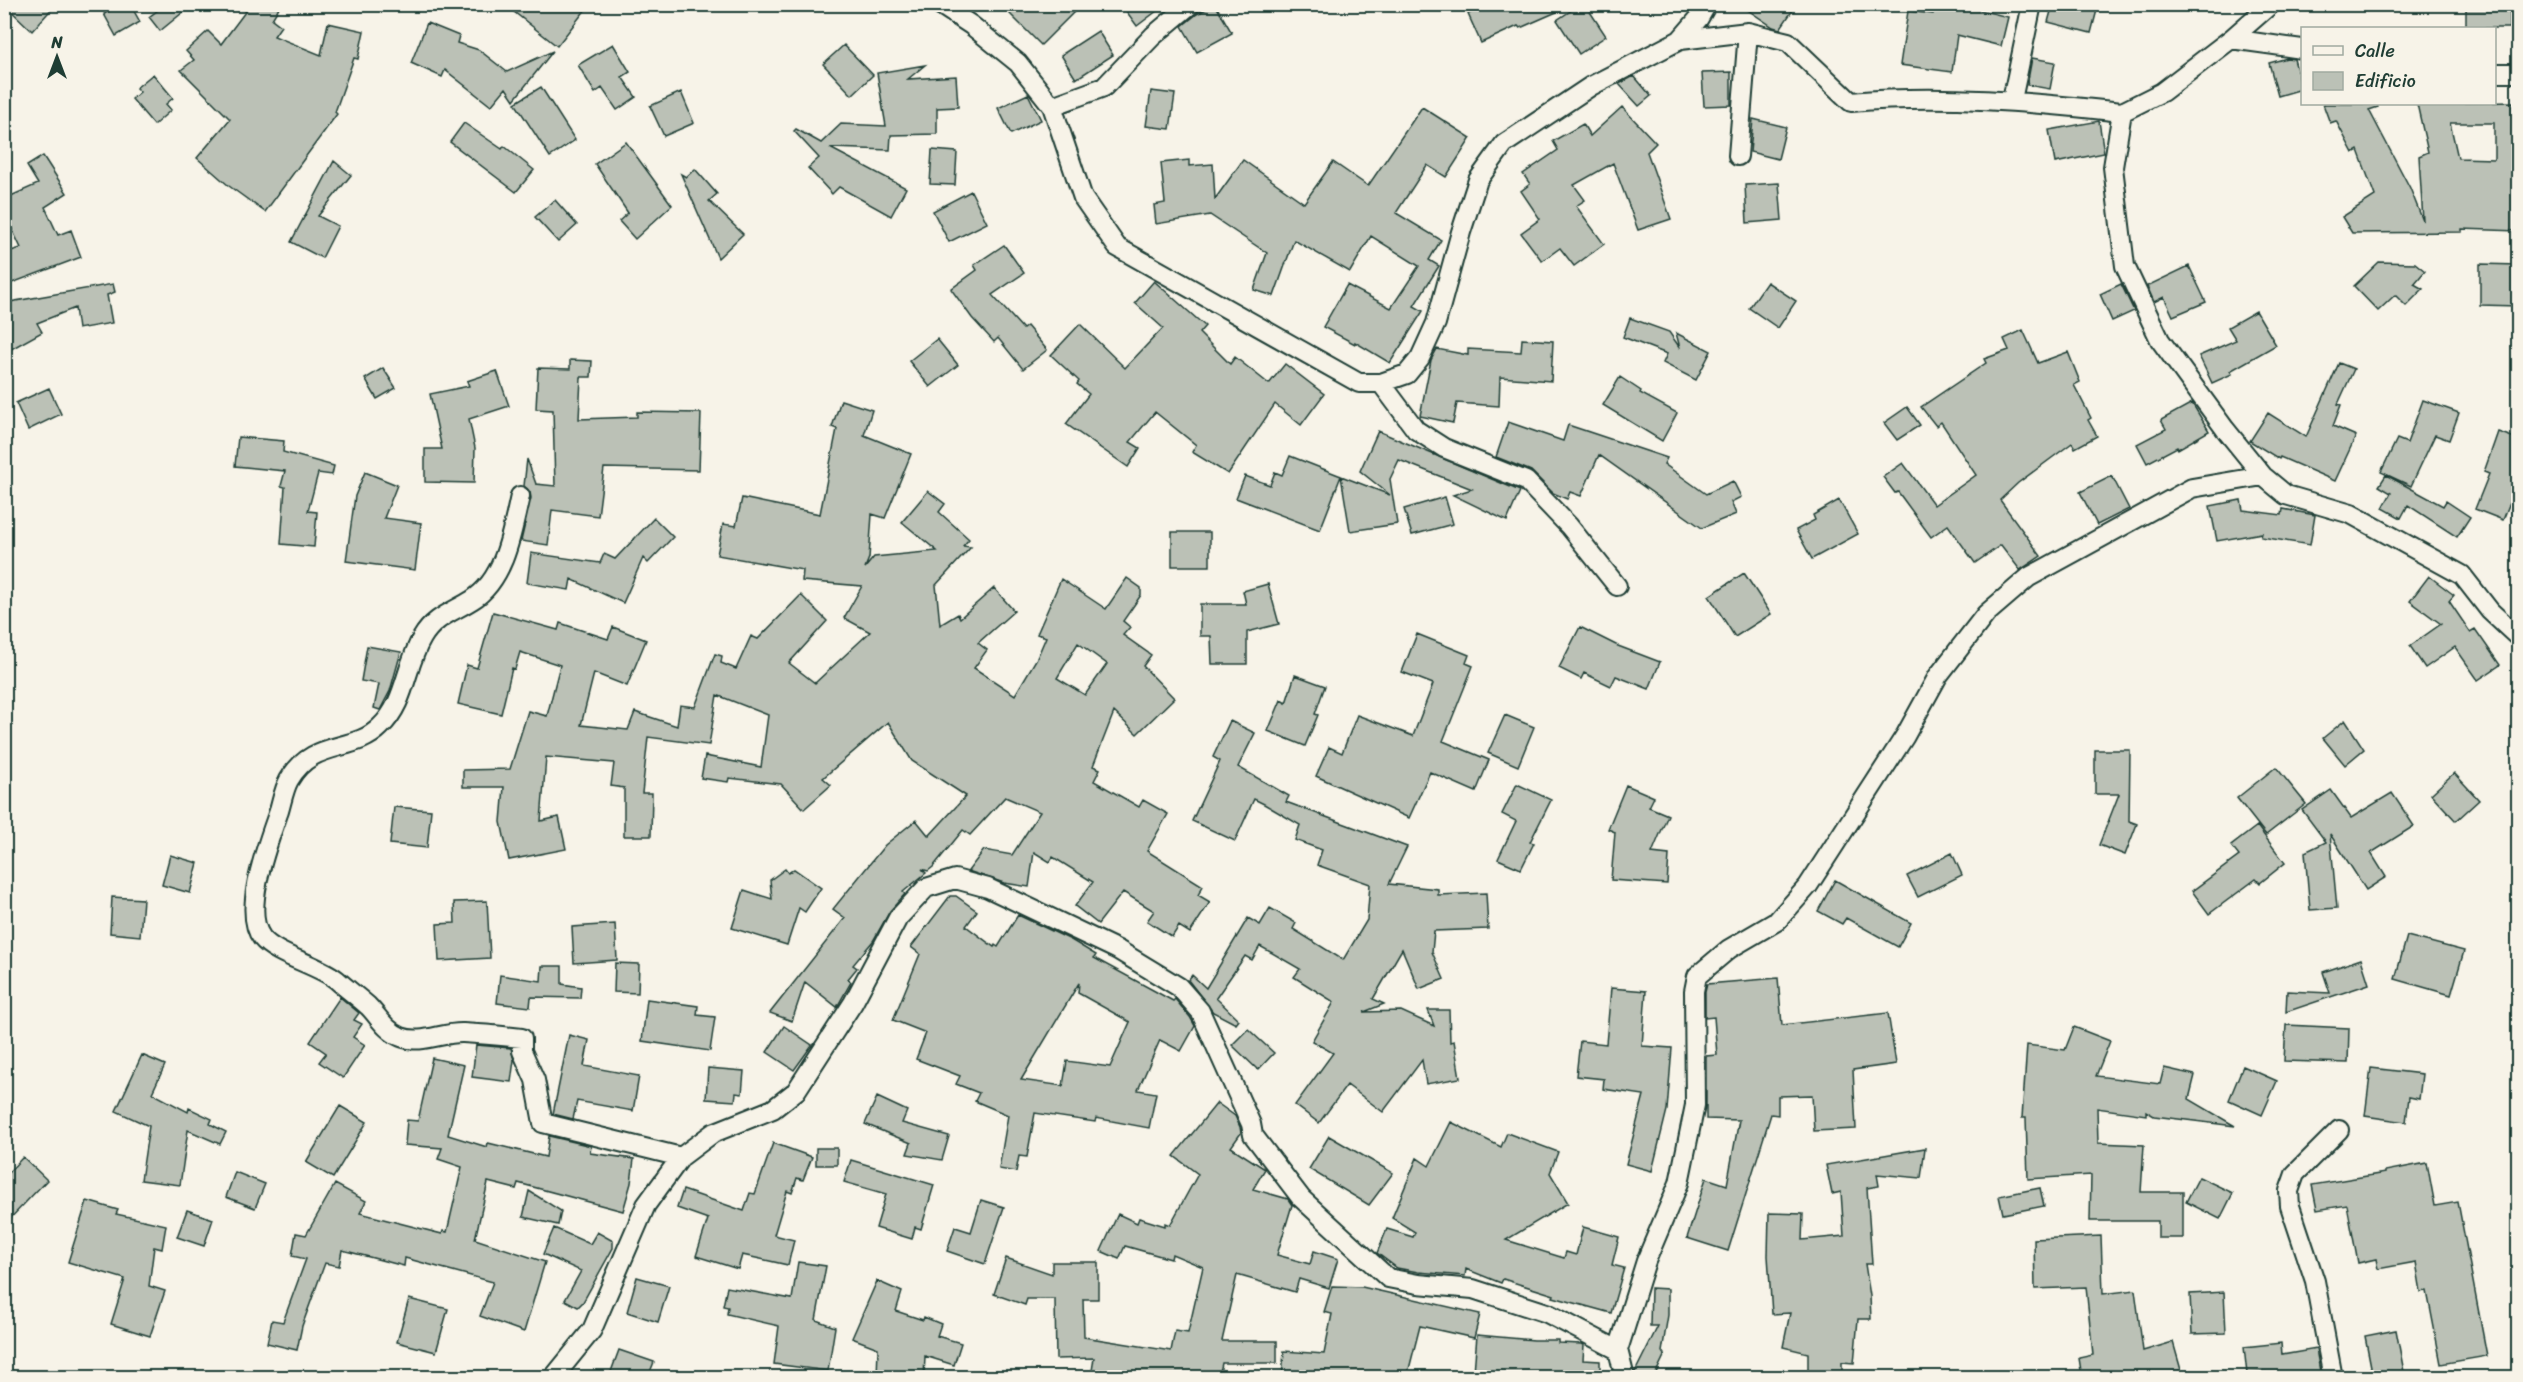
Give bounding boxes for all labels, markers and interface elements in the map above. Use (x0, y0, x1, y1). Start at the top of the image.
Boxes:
north arrow (27, 27, 87, 87)
legend (2301, 27, 2496, 105)
text: N (50, 28, 63, 57)
text: Calle (2355, 35, 2395, 67)
text: Edificio (2355, 65, 2416, 97)

